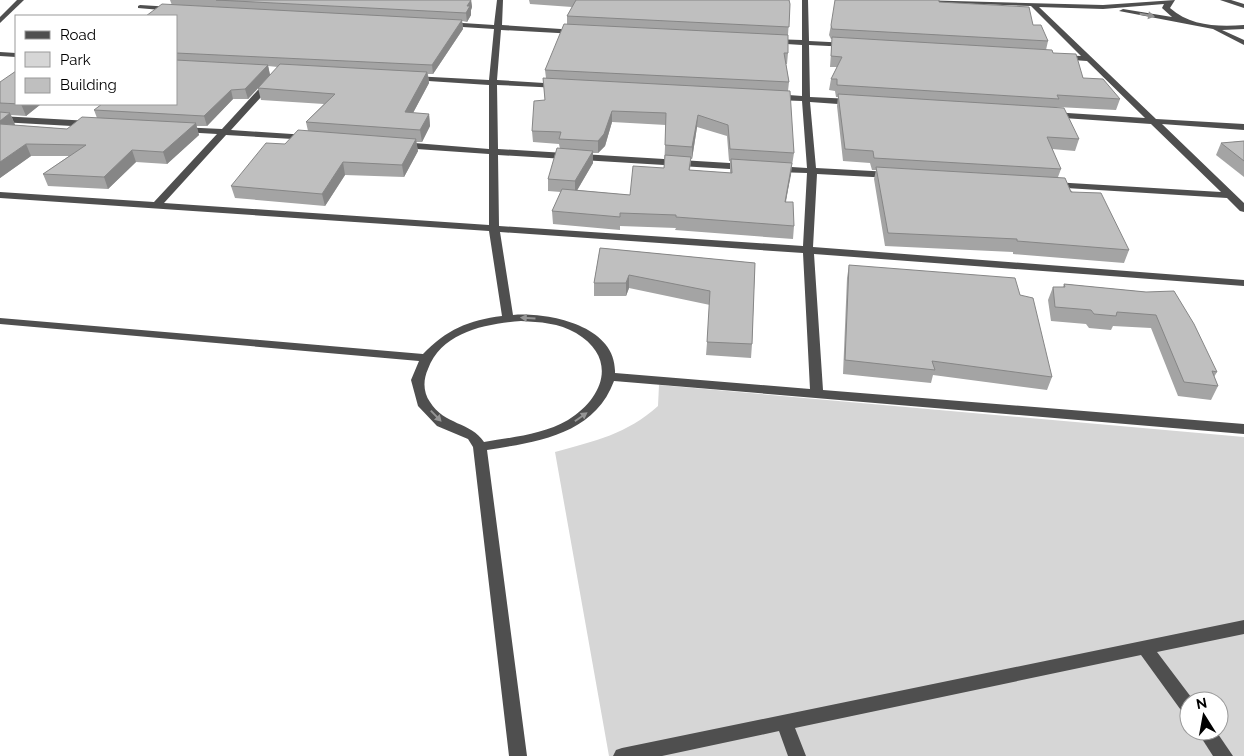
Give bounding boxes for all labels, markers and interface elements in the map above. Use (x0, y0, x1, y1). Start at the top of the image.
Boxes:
one-way arrow (1140, 11, 1156, 19)
legend (15, 15, 178, 105)
text: Road (60, 26, 96, 44)
text: Park (60, 51, 91, 69)
text: Building (60, 76, 117, 94)
one-way arrow (520, 314, 536, 322)
one-way arrow (429, 410, 441, 422)
one-way arrow (574, 412, 588, 422)
north arrow (1179, 691, 1229, 741)
text: N (1195, 694, 1208, 712)

